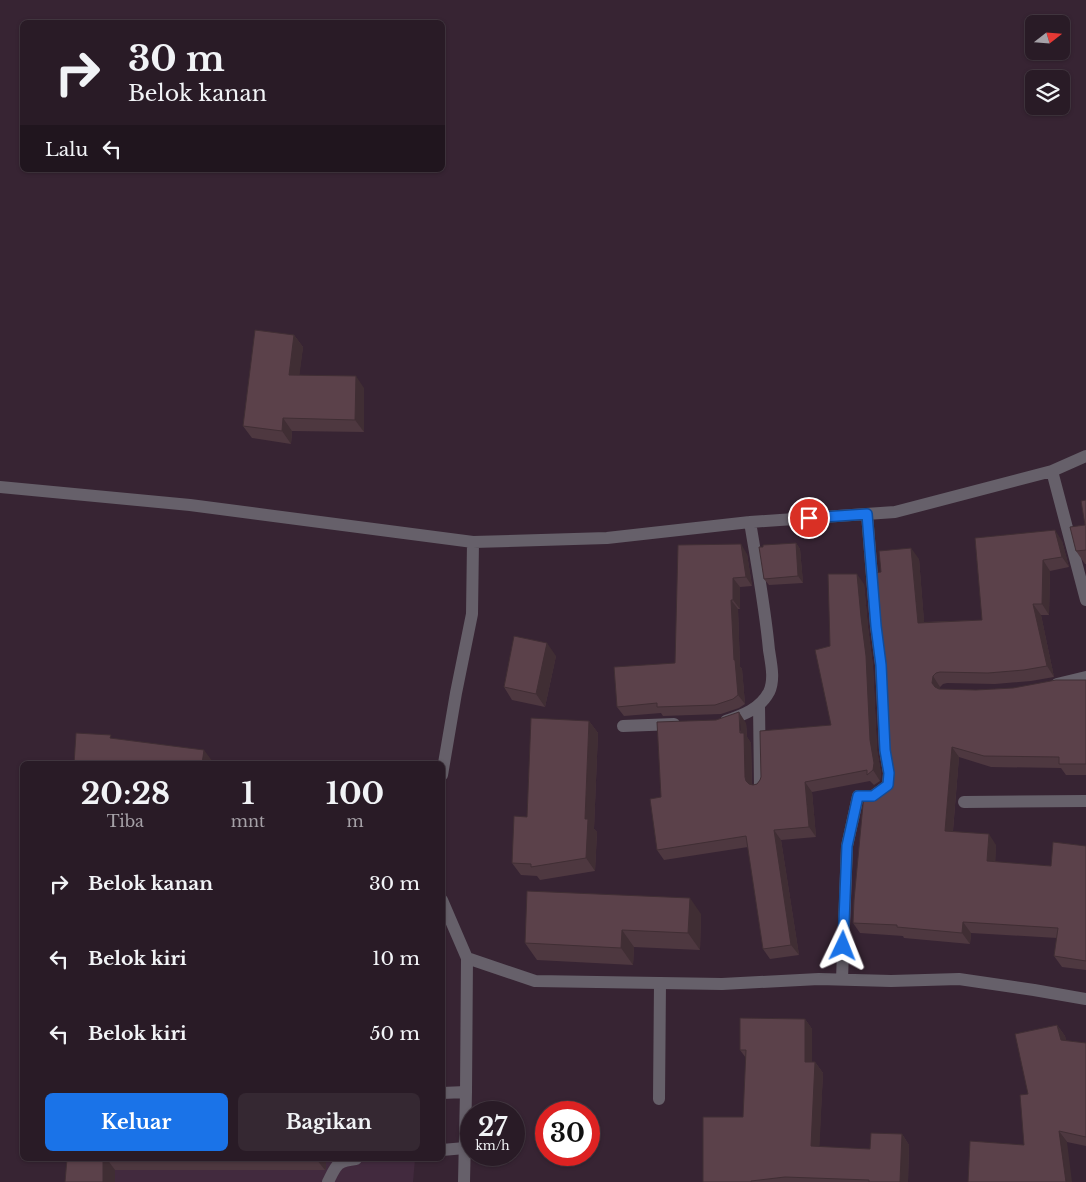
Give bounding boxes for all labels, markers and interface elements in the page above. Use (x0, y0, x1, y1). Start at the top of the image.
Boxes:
north arrow (1025, 15, 1070, 60)
map controls (1025, 15, 1070, 115)
text: 30 m (128, 37, 225, 80)
icon: right (45, 40, 110, 105)
button: layers (1025, 70, 1070, 115)
text: Belok kanan (128, 80, 267, 107)
icon: left (98, 135, 126, 163)
text: Lalu (45, 138, 88, 161)
pin (788, 497, 830, 539)
icon: arrive (795, 504, 823, 532)
text: 20:28 (81, 775, 170, 812)
text: 1 (241, 775, 254, 812)
text: 100 (326, 775, 384, 812)
text: Tiba (107, 811, 144, 831)
text: mnt (231, 811, 265, 831)
text: m (346, 811, 364, 831)
icon: right (45, 870, 73, 898)
text: Belok kanan (88, 872, 213, 895)
text: 30 m (369, 872, 420, 895)
position arrow (816, 919, 868, 971)
icon: left (45, 945, 73, 973)
text: Belok kiri (88, 947, 187, 970)
text: 10 m (372, 947, 420, 970)
icon: left (45, 1020, 73, 1048)
text: Belok kiri (88, 1022, 187, 1045)
text: 50 m (370, 1022, 420, 1045)
button: Keluar (45, 1093, 228, 1151)
button: Bagikan (238, 1093, 420, 1151)
speed limit sign: 30 (535, 1101, 600, 1166)
text: 27 (478, 1112, 507, 1143)
text: km/h (475, 1138, 510, 1153)

